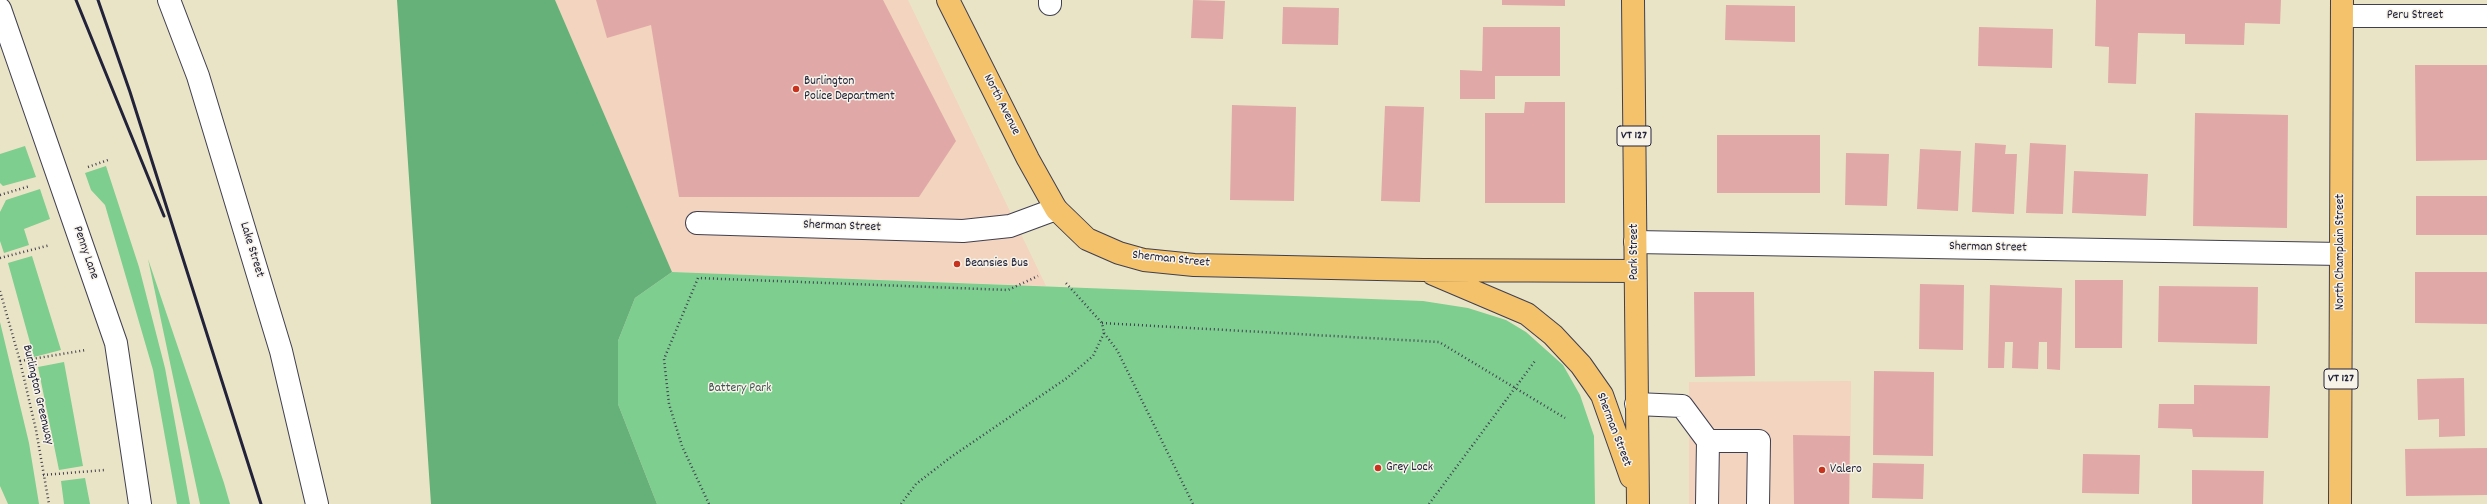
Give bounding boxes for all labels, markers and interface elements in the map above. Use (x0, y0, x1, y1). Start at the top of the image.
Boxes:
street label: Peru Street (2387, 8, 2443, 24)
street label: North Avenue (979, 72, 1023, 138)
place label: Burlington Police Department (804, 74, 895, 105)
marker: Burlington Police Department (791, 84, 801, 94)
road number: VT 127 (1617, 126, 1651, 146)
street label: North Champlain Street (2333, 194, 2349, 310)
street label: Sherman Street (803, 218, 881, 236)
street label: Lake Street (235, 220, 267, 280)
street label: Penny Lane (69, 224, 101, 282)
street label: Park Street (1627, 224, 1643, 280)
street label: Sherman Street (1949, 240, 2027, 256)
street label: Sherman Street (1131, 248, 1211, 272)
place label: Beansies Bus (965, 256, 1028, 272)
marker: Beansies Bus (952, 259, 962, 269)
street label: Burlington Greenway (18, 344, 56, 446)
road number: VT 127 (2324, 369, 2358, 389)
park label: Battery Park (709, 381, 771, 397)
street label: Sherman Street (1592, 391, 1634, 469)
place label: Grey Lock (1386, 460, 1433, 476)
place label: Valero (1830, 462, 1862, 478)
marker: Grey Lock (1373, 463, 1383, 473)
marker: Valero (1817, 465, 1827, 475)

